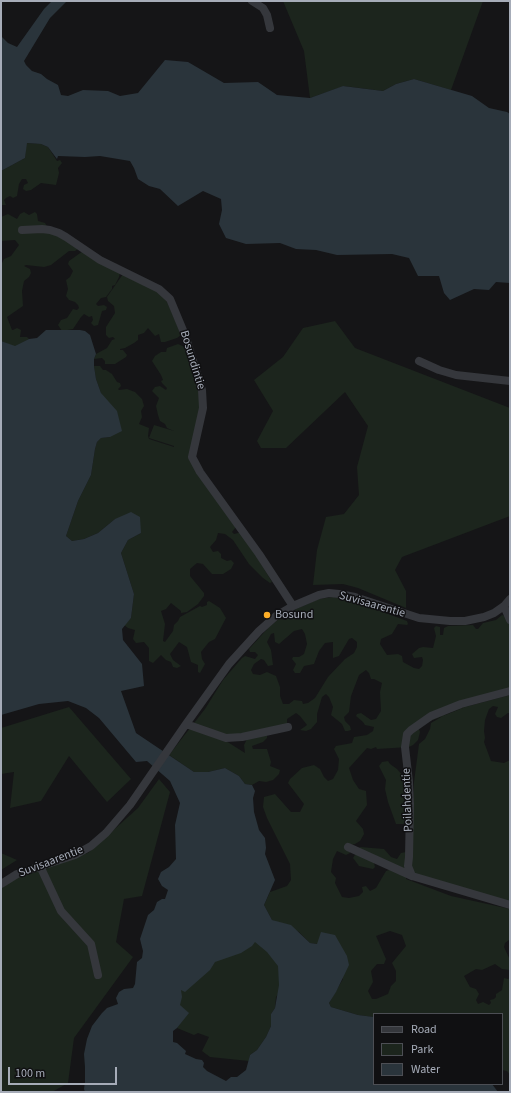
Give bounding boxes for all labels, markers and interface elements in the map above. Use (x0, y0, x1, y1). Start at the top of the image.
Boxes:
street label: Bosundintie (176, 329, 208, 391)
street label: Suvisaarentie (337, 589, 407, 621)
place label: Bosund (275, 608, 313, 622)
marker: Bosund (262, 610, 272, 620)
street label: Poilahdentie (400, 768, 416, 832)
street label: Suvisaarentie (17, 843, 85, 881)
legend (373, 1013, 503, 1085)
text: Road (411, 1021, 437, 1038)
text: Park (411, 1041, 433, 1058)
scale bar (10, 1059, 119, 1085)
text: Water (411, 1061, 440, 1078)
text: 100 m (15, 1065, 45, 1082)

